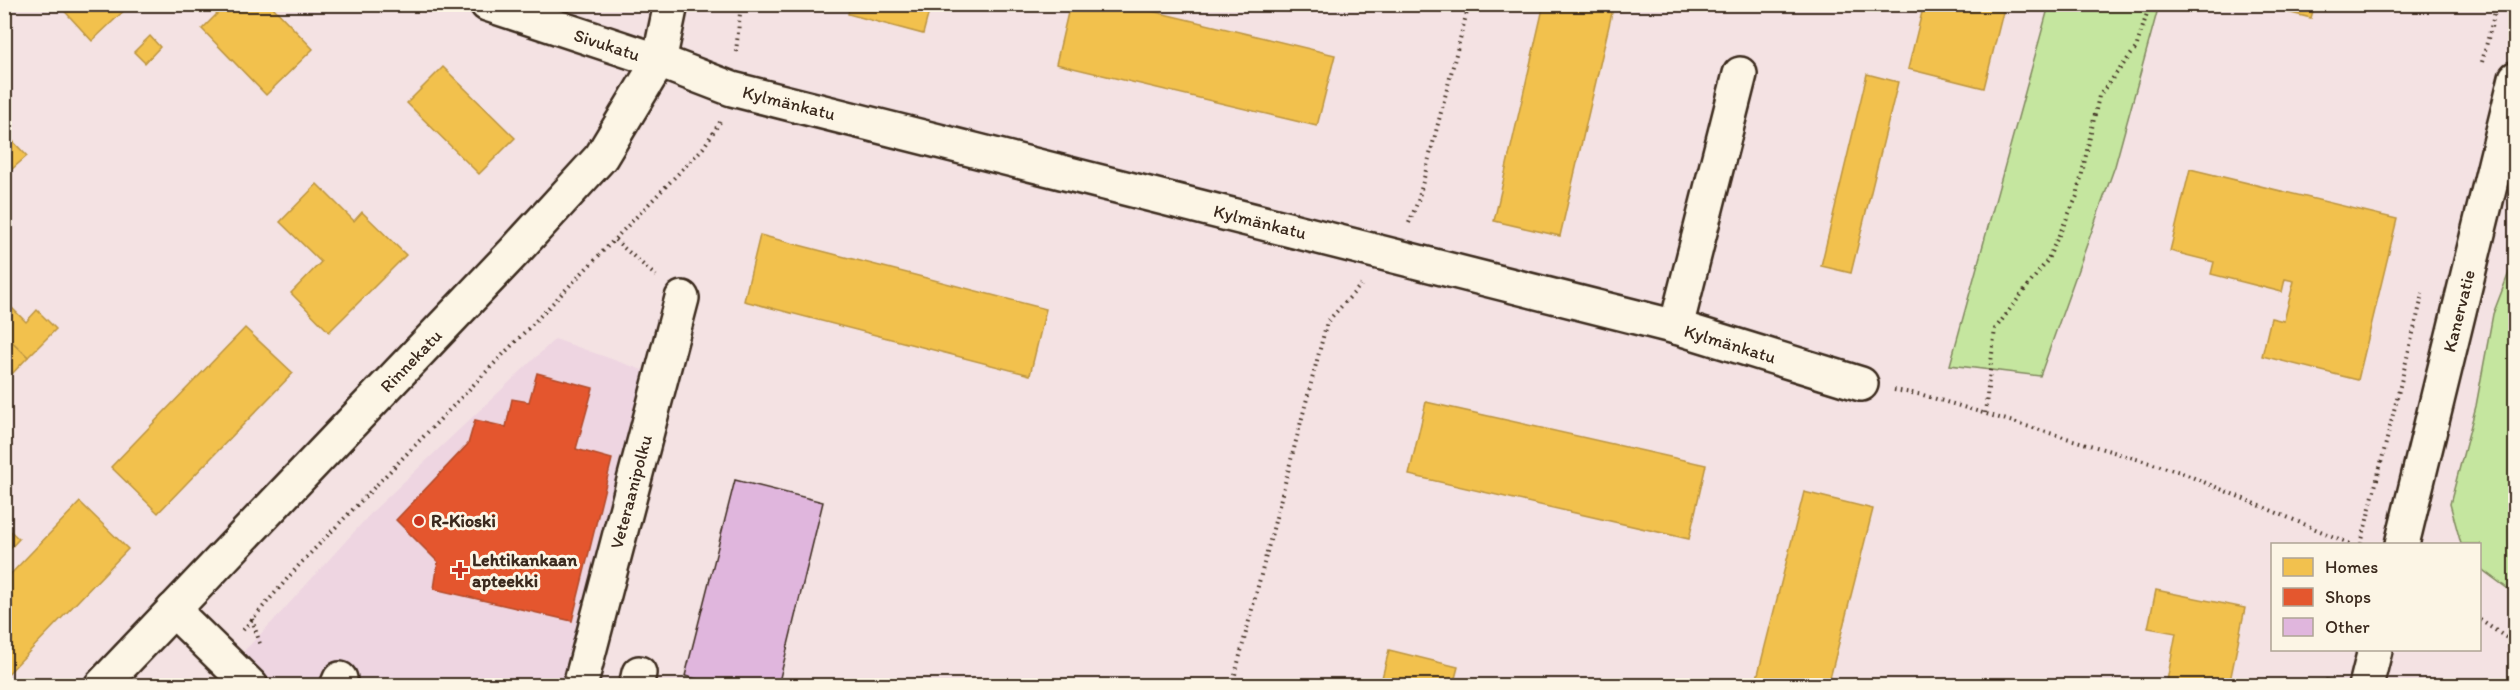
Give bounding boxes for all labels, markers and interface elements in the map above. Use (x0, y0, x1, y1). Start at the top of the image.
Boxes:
street label: Sivukatu (571, 24, 643, 66)
street label: Kylmänkatu (740, 81, 838, 125)
street label: Kylmänkatu (1211, 200, 1309, 244)
street label: Kanervatie (2438, 268, 2480, 354)
street label: Kylmänkatu (1681, 320, 1779, 368)
street label: Rinnekatu (376, 325, 446, 397)
street label: Veteraanipolku (605, 433, 657, 551)
place label: R-Kioski (431, 510, 496, 532)
marker: R-Kioski (412, 514, 426, 528)
legend (2271, 543, 2481, 651)
place label: Lehtikankaan apteekki (472, 549, 578, 592)
text: Homes (2325, 556, 2378, 578)
marker: Lehtikankaan apteekki (453, 563, 467, 577)
text: Shops (2325, 586, 2371, 608)
text: Other (2325, 616, 2371, 638)

